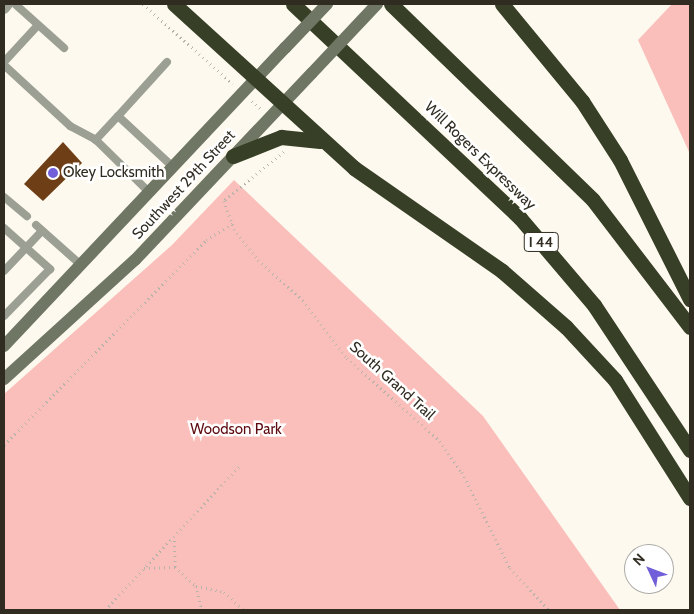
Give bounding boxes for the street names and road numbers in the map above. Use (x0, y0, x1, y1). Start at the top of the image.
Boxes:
street label: Will Rogers Expressway (421, 98, 539, 214)
street label: Southwest 29th Street (129, 127, 239, 243)
road number: I 44 (524, 230, 558, 253)
street label: South Grand Trail (346, 338, 438, 424)

